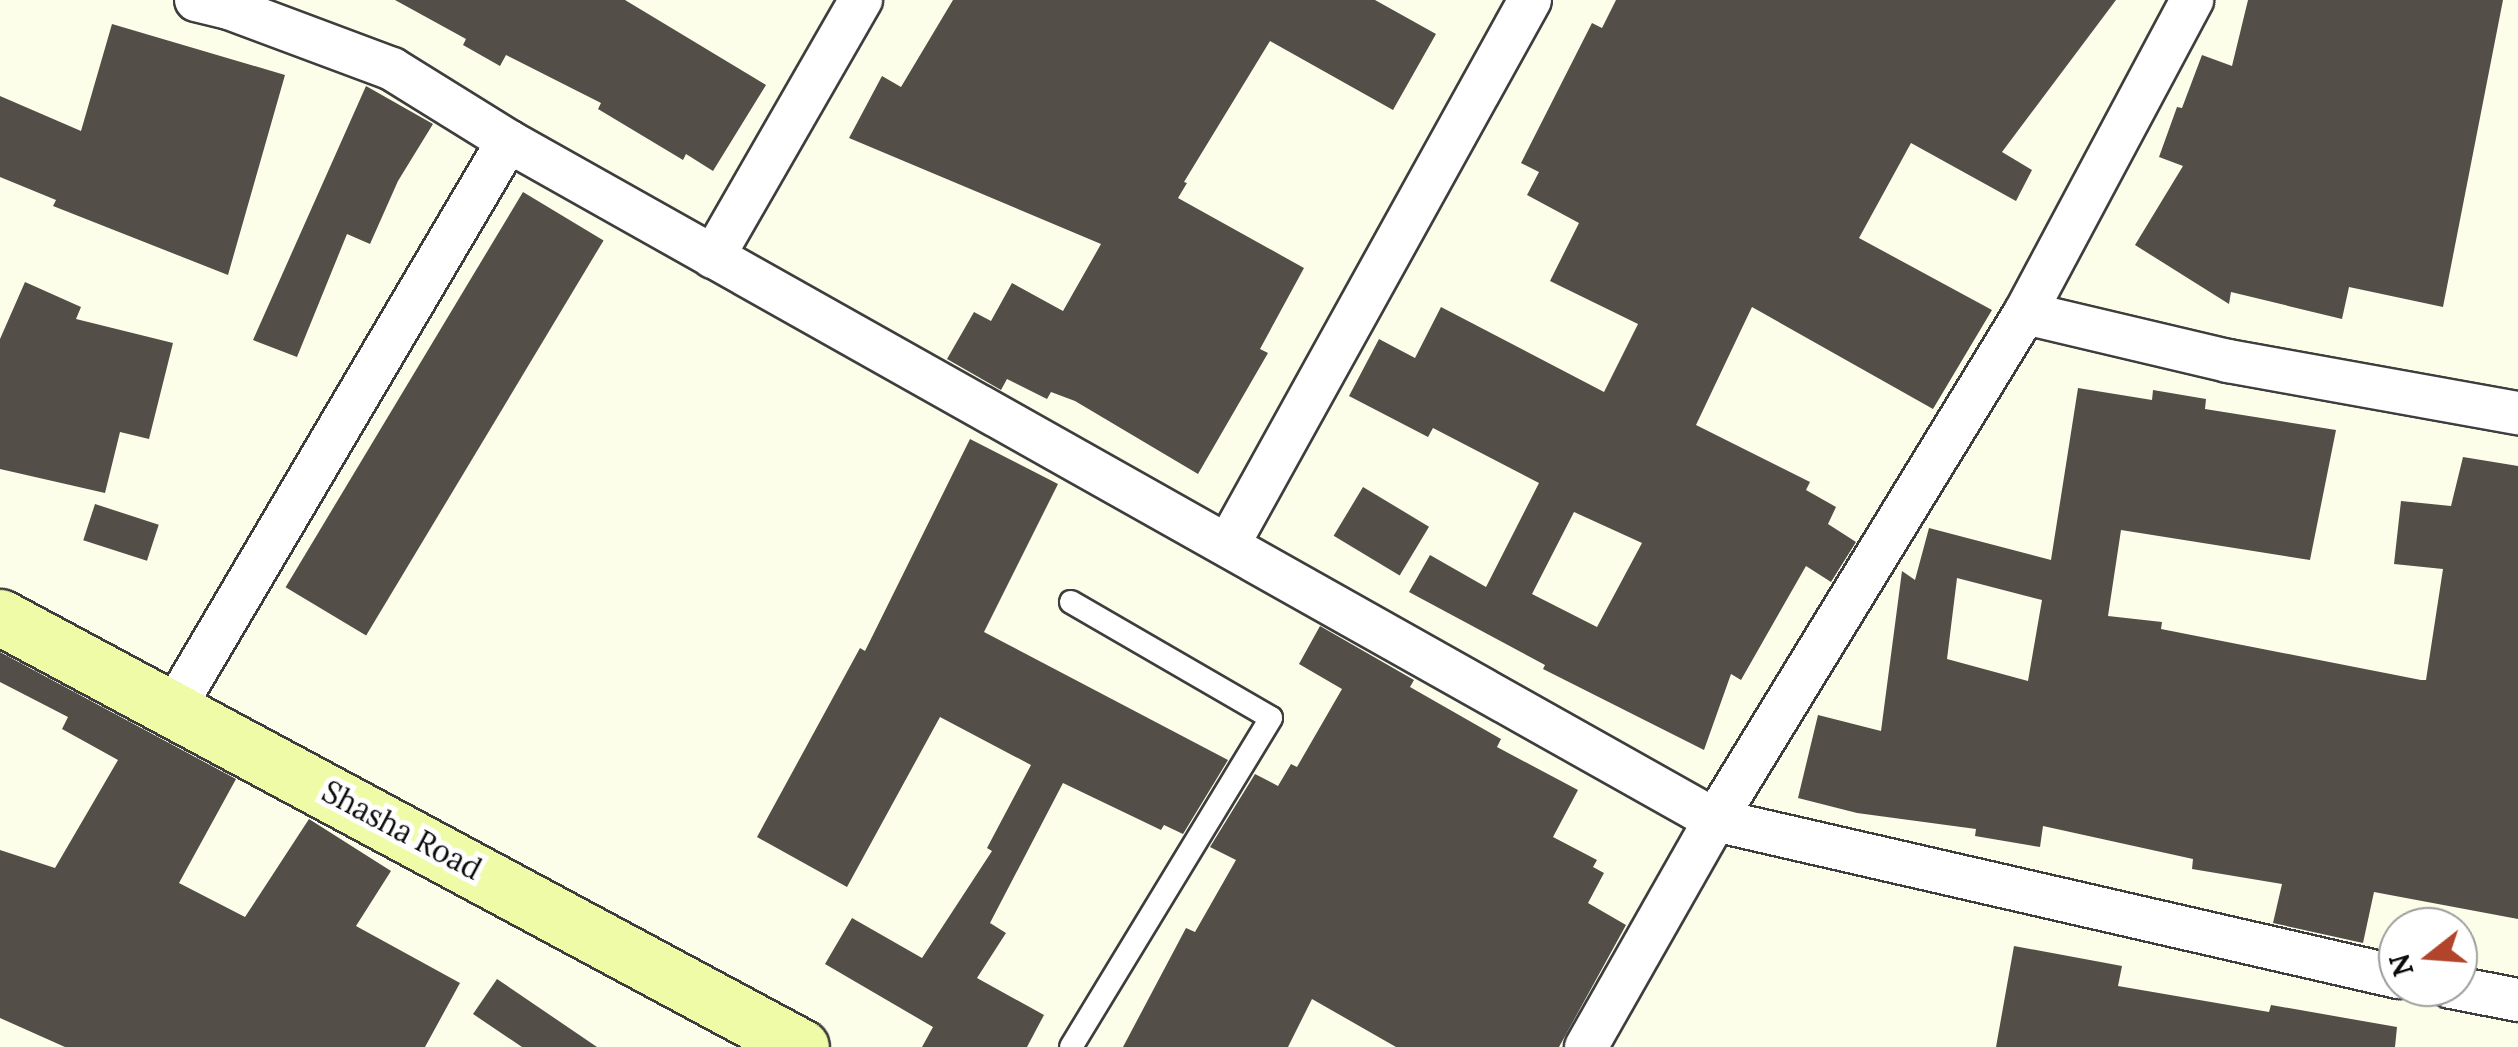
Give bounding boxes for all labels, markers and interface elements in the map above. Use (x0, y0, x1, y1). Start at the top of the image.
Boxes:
street label: Shasha Road (316, 773, 488, 887)
north arrow (2378, 907, 2478, 1007)
text: N (2381, 950, 2422, 981)

